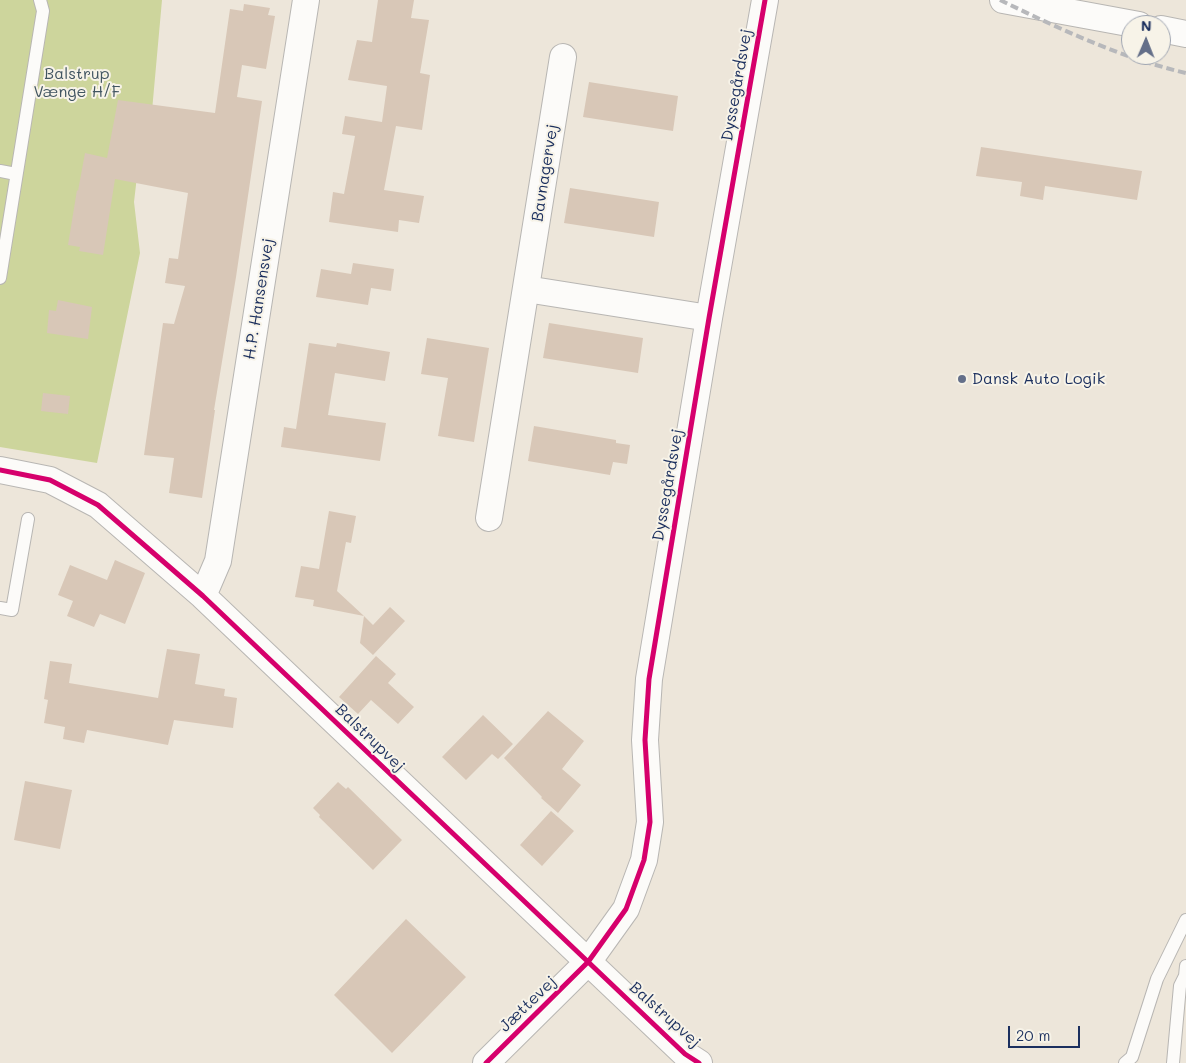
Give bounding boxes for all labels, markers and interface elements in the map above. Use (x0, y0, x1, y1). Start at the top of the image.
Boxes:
north arrow (1121, 15, 1171, 65)
text: N (1141, 16, 1152, 35)
street label: Dyssegårdsvej (718, 27, 756, 143)
park label: Balstrup Vænge H/F (34, 64, 120, 102)
street label: Bavnagervej (528, 123, 562, 223)
street label: H.P. Hansensvej (240, 237, 278, 361)
place label: Dansk Auto Logik (972, 369, 1105, 389)
marker: Dansk Auto Logik (956, 373, 968, 385)
street label: Dyssegårdsvej (649, 427, 687, 543)
street label: Balstrupvej (331, 700, 409, 776)
street label: Jættevej (495, 972, 561, 1036)
street label: Balstrupvej (625, 978, 705, 1052)
scale bar (1011, 1016, 1084, 1048)
text: 20 m (1016, 1025, 1050, 1045)

